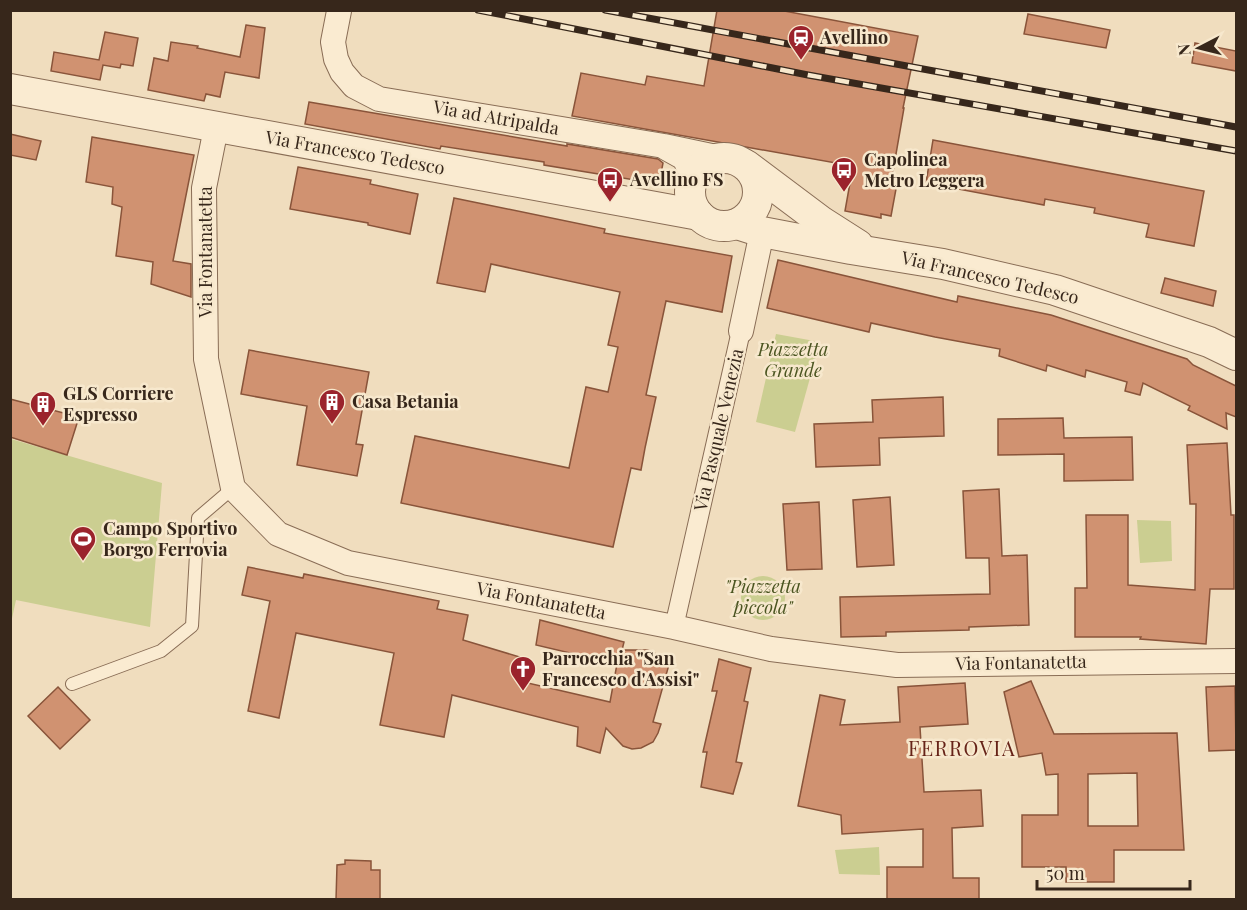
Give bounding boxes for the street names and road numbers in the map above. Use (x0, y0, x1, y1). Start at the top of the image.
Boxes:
street label: Via ad Atripalda (430, 94, 561, 140)
street label: Via Francesco Tedesco (263, 124, 447, 180)
street label: Via Fontanatetta (193, 186, 217, 319)
street label: Via Francesco Tedesco (898, 245, 1082, 309)
street label: Via Pasquale Venezia (687, 346, 748, 514)
street label: Via Fontanatetta (473, 576, 608, 624)
street label: Via Fontanatetta (954, 649, 1087, 675)

